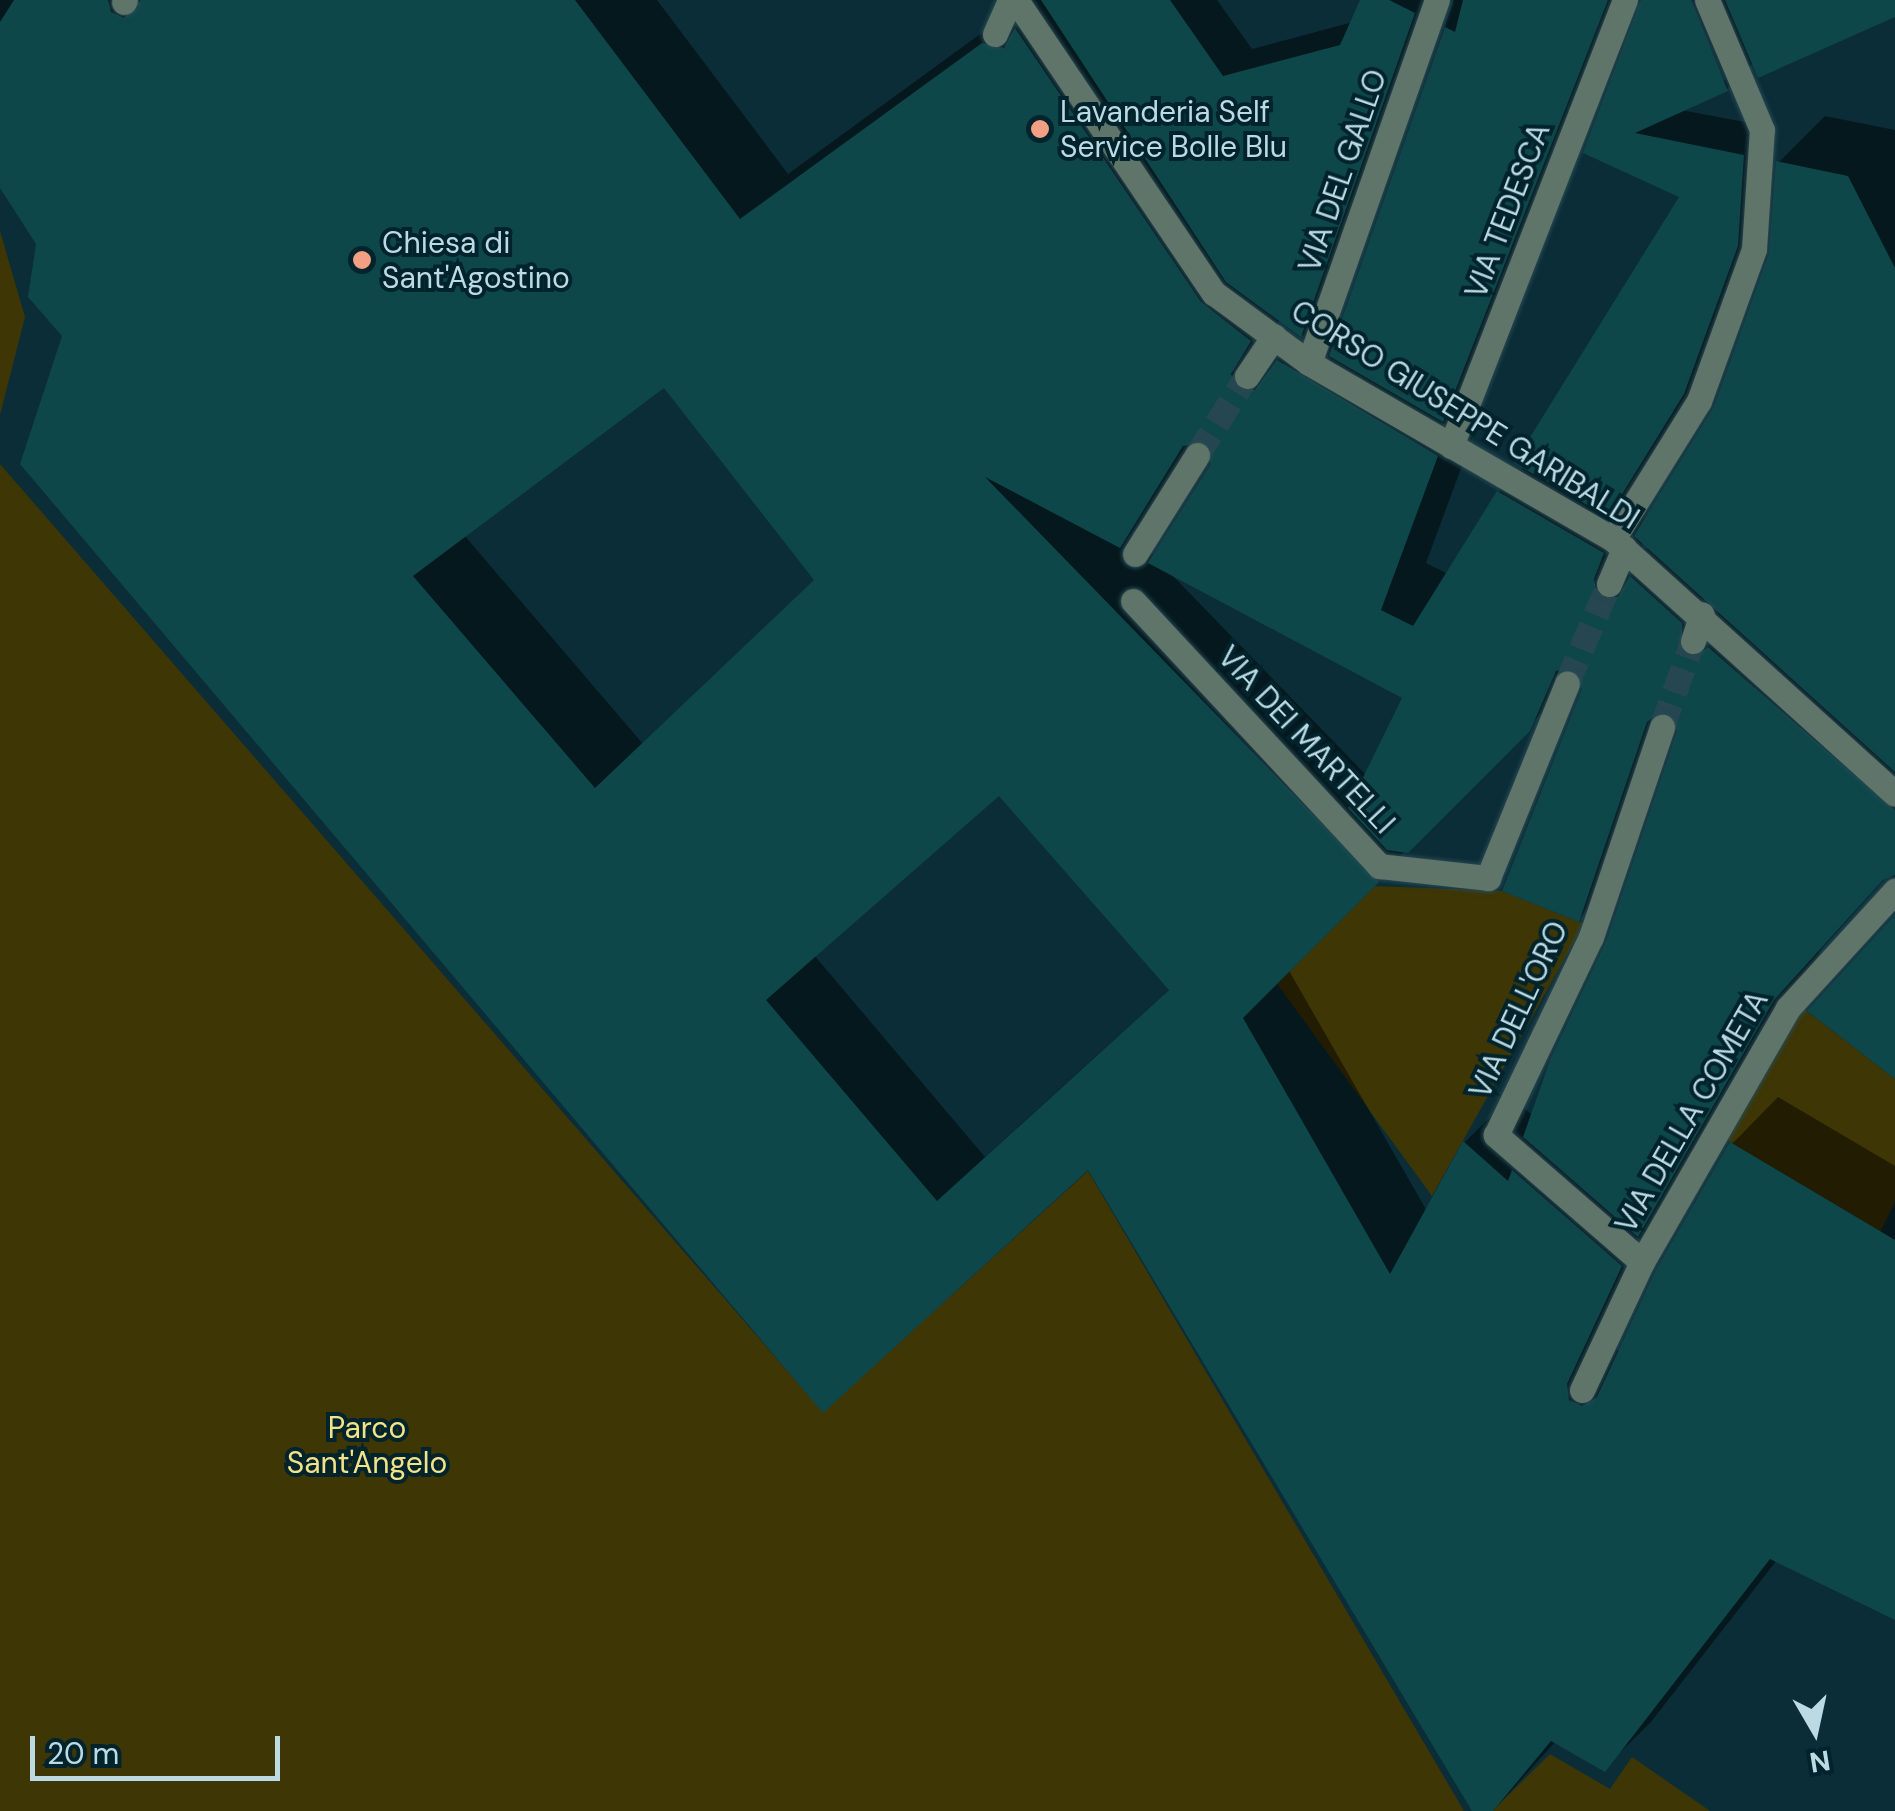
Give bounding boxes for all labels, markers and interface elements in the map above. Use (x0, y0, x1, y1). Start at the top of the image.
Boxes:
street label: VIA DEL GALLO (1291, 65, 1395, 277)
place label: Lavanderia Self Service Bolle Blu (1060, 94, 1287, 164)
marker: Lavanderia Self Service Bolle Blu (1029, 118, 1051, 140)
street label: VIA TEDESCA (1458, 118, 1558, 304)
place label: Chiesa di Sant'Agostino (382, 225, 570, 296)
marker: Chiesa di Sant'Agostino (351, 249, 373, 271)
street label: CORSO GIUSEPPE GARIBALDI (1284, 293, 1646, 537)
street label: VIA DEI MARTELLI (1210, 639, 1402, 841)
street label: VIA DELL'ORO (1462, 916, 1576, 1104)
street label: VIA DELLA COMETA (1608, 985, 1776, 1239)
park label: Parco Sant'Angelo (287, 1410, 447, 1480)
north arrow (1765, 1681, 1865, 1781)
scale bar (35, 1716, 285, 1778)
text: 20 m (47, 1734, 119, 1773)
text: N (1807, 1741, 1833, 1781)

